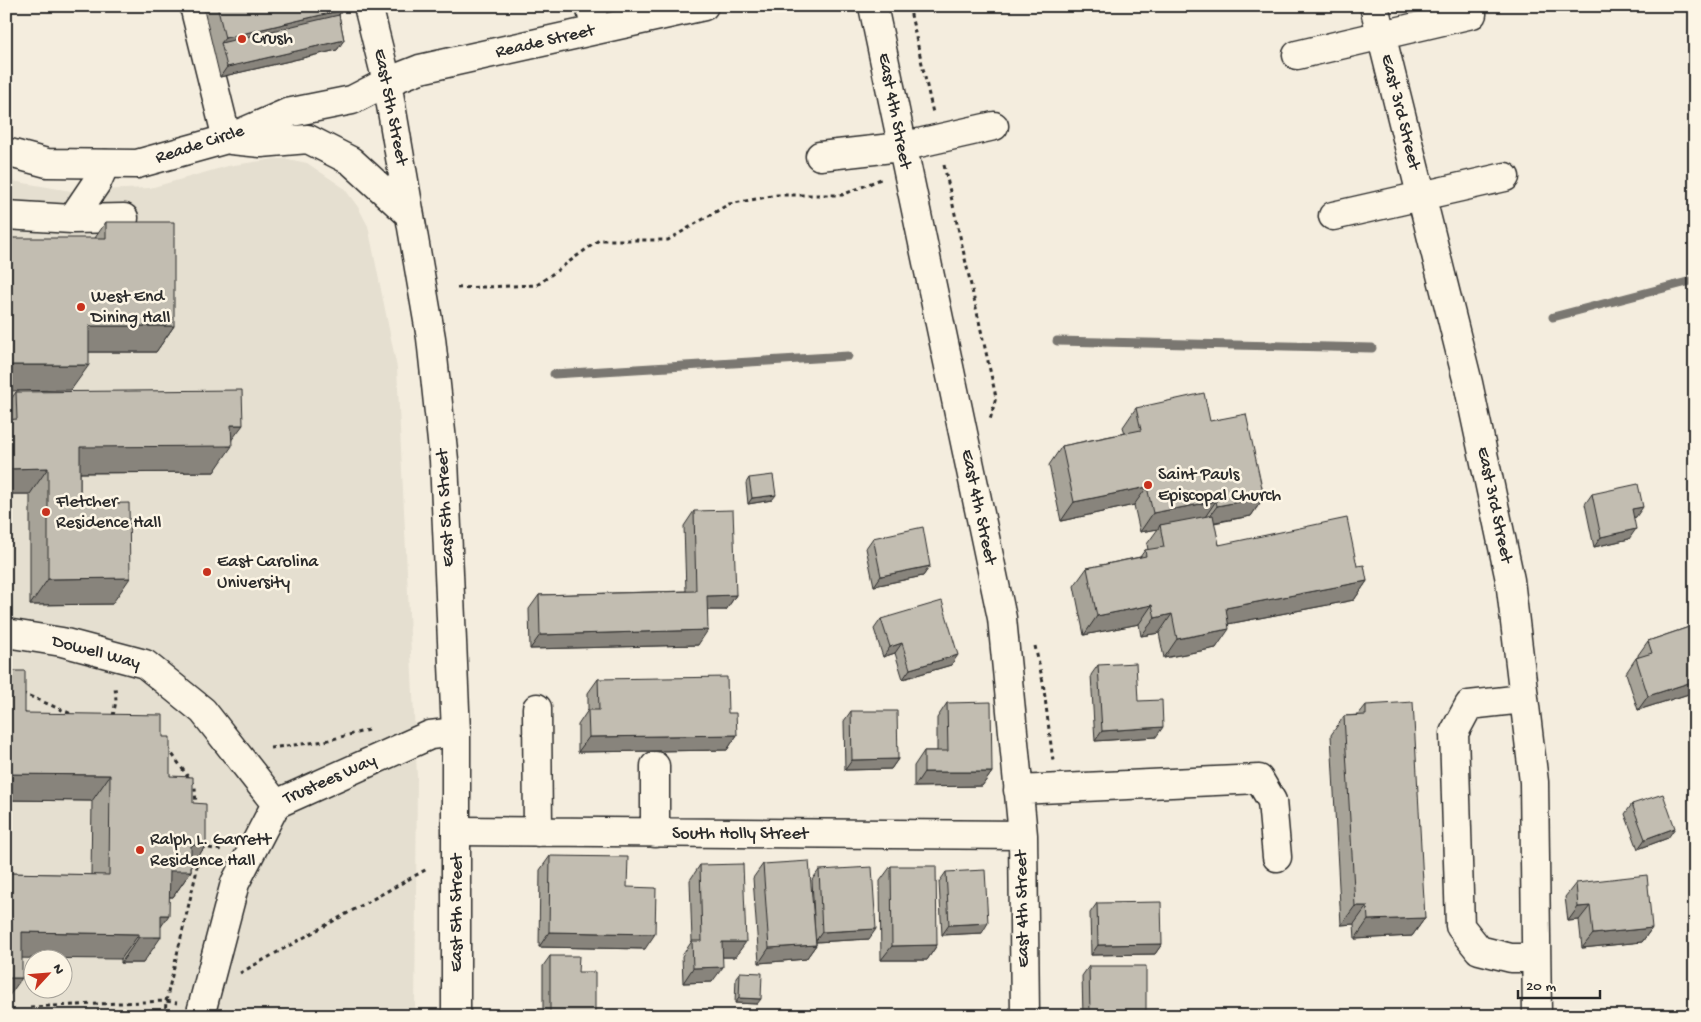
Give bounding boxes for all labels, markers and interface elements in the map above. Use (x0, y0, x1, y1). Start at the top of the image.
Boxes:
street label: Reade Street (494, 20, 598, 64)
place label: Crush (252, 29, 293, 50)
marker: Crush (236, 33, 248, 45)
street label: East 5th Street (368, 47, 412, 169)
street label: East 4th Street (873, 51, 916, 172)
street label: East 3rd Street (1376, 52, 1425, 173)
street label: Reade Circle (153, 121, 248, 169)
place label: West End Dining Hall (90, 287, 170, 329)
marker: West End Dining Hall (75, 301, 87, 313)
street label: East 3rd Street (1471, 445, 1517, 566)
street label: East 5th Street (432, 447, 460, 568)
street label: East 4th Street (956, 447, 1001, 568)
place label: Saint Pauls Episcopal Church (1158, 465, 1282, 507)
marker: Saint Pauls Episcopal Church (1142, 479, 1154, 491)
place label: Fletcher Residence Hall (55, 492, 162, 534)
marker: Fletcher Residence Hall (40, 506, 52, 518)
place label: East Carolina University (217, 552, 319, 594)
marker: East Carolina University (201, 566, 213, 578)
street label: Dowell Way (49, 631, 143, 675)
street label: Trustees Way (279, 750, 380, 810)
street label: South Holly Street (672, 824, 810, 845)
place label: Ralph L. Garrett Residence Hall (150, 830, 272, 872)
marker: Ralph L. Garrett Residence Hall (134, 844, 146, 856)
street label: East 4th Street (1011, 849, 1035, 968)
street label: East 5th Street (447, 852, 468, 972)
north arrow (22, 950, 72, 1000)
text: N (48, 962, 67, 977)
scale bar (1518, 967, 1601, 999)
text: 20 m (1526, 978, 1556, 996)

